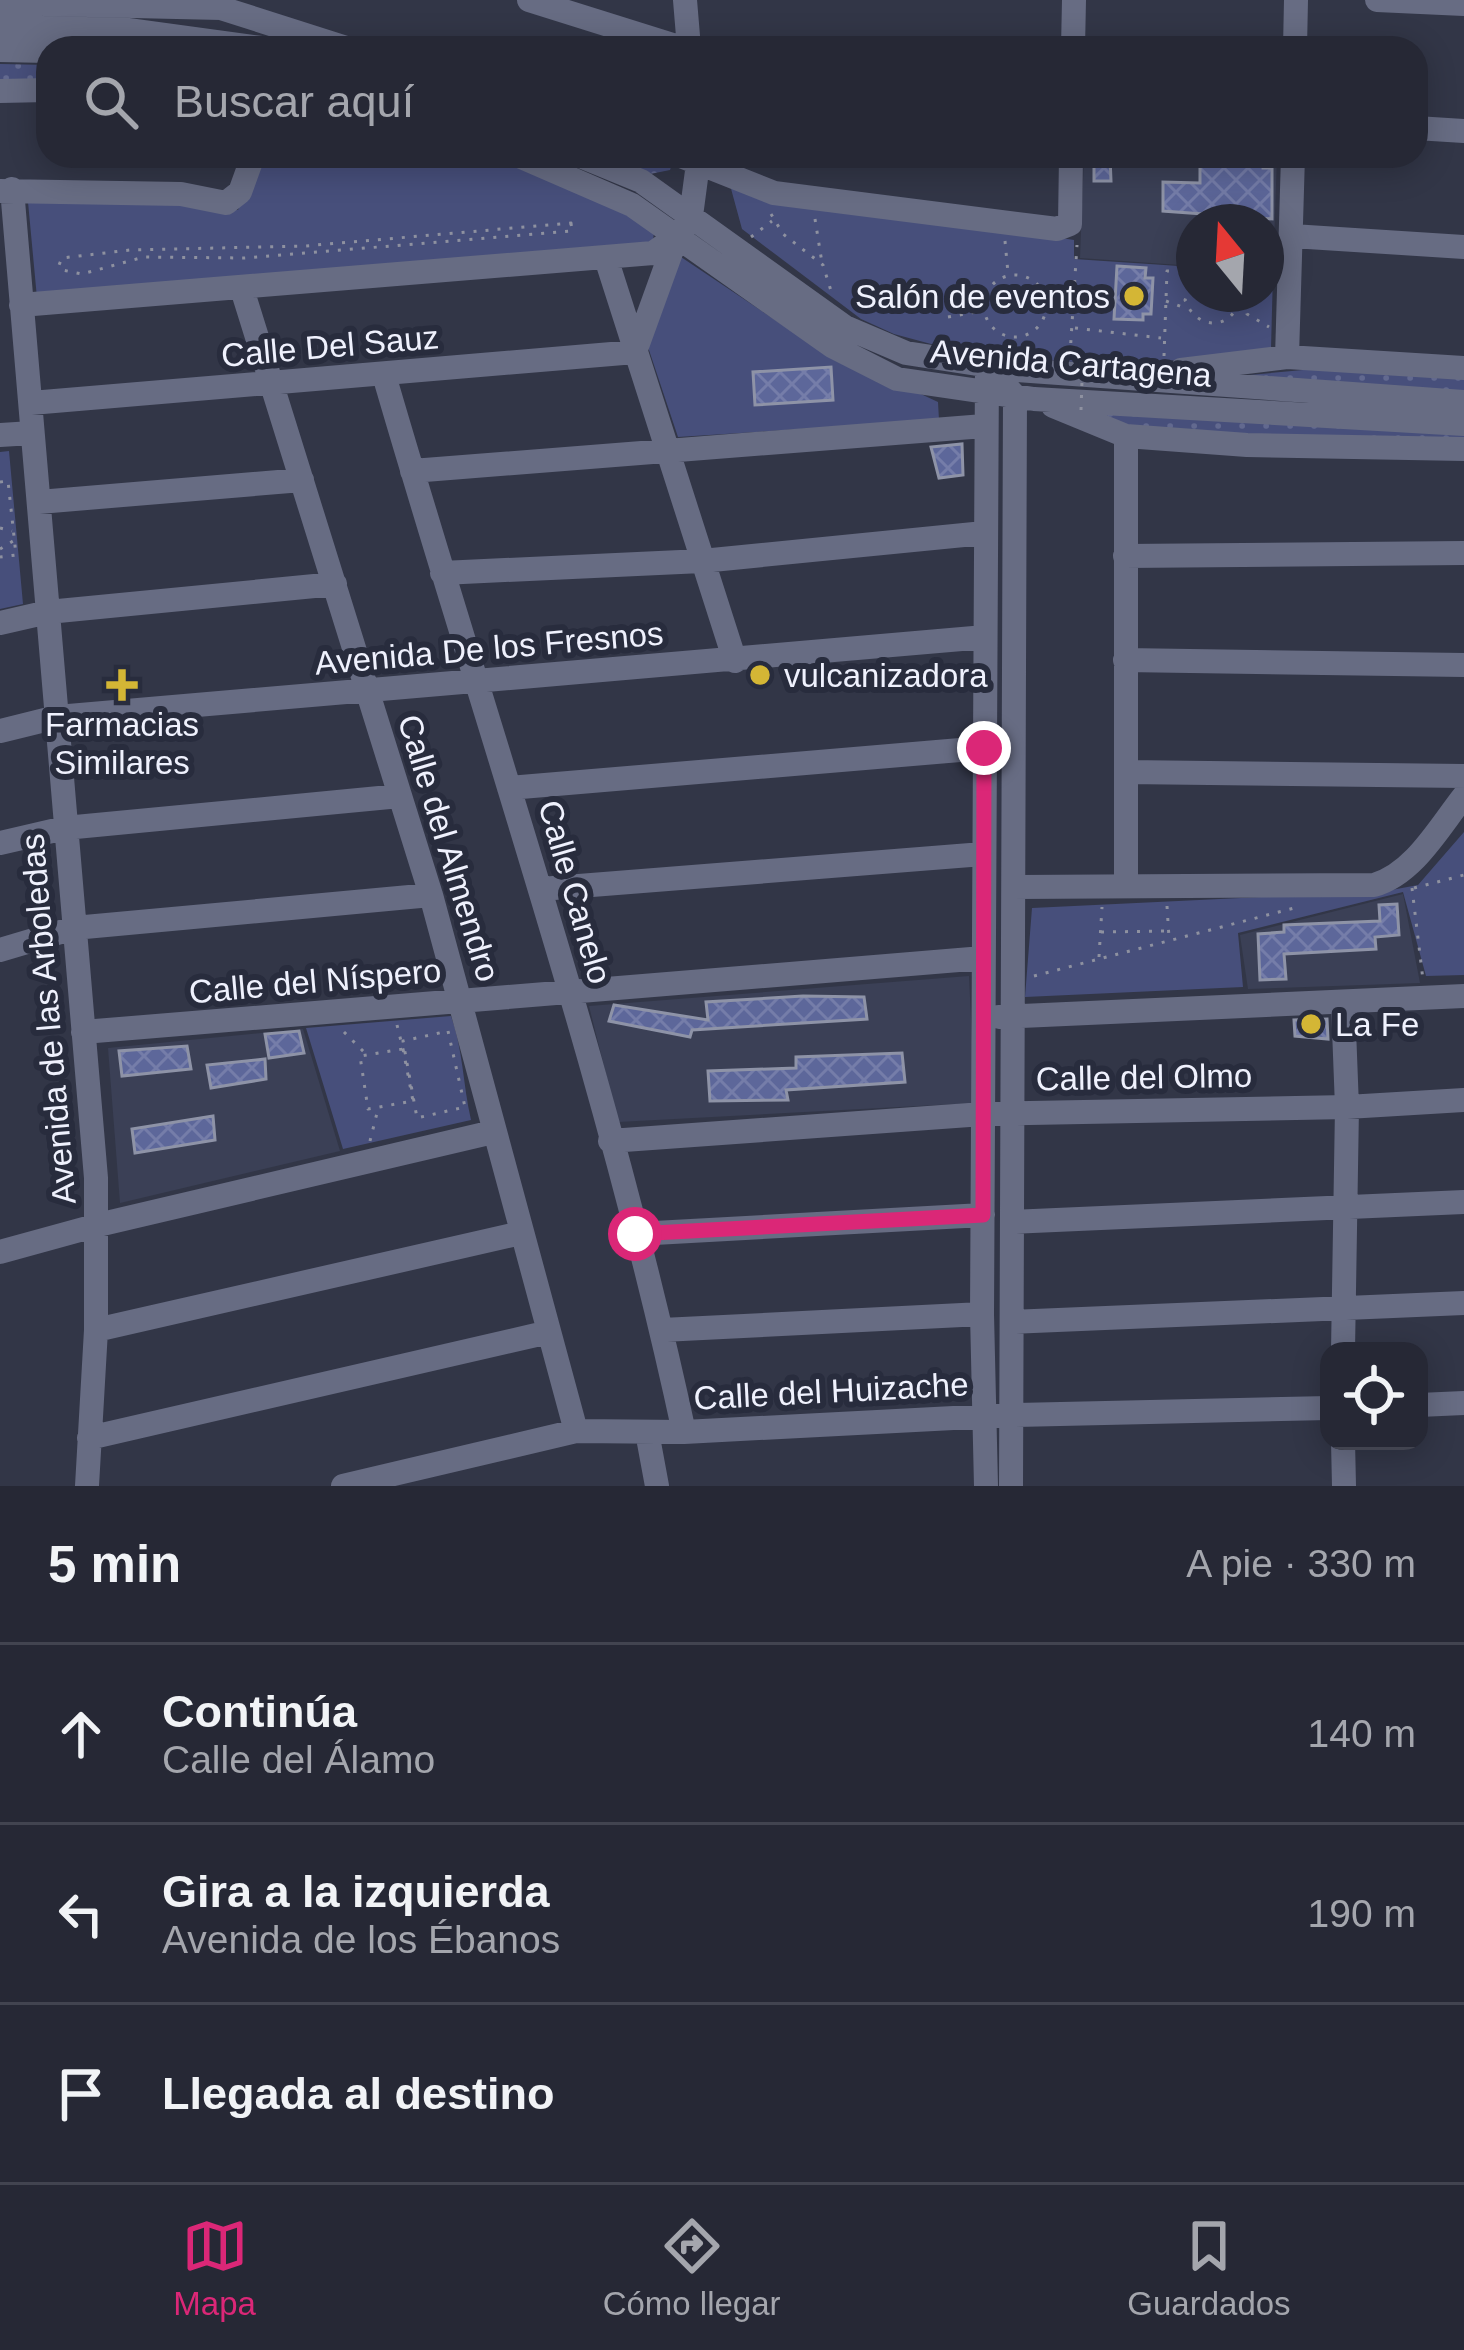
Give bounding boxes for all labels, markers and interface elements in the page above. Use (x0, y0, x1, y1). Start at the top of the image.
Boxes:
search box (36, 36, 1428, 168)
icon: search (78, 69, 144, 135)
text: Buscar aquí (174, 76, 414, 127)
north arrow (1176, 204, 1284, 312)
place label: Salón de eventos (855, 278, 1110, 315)
marker: Salón de eventos (1121, 283, 1147, 309)
street label: Calle Del Sauz (220, 318, 440, 374)
street label: Avenida Cartagena (929, 332, 1214, 394)
street label: Avenida De los Fresnos (313, 614, 665, 682)
place label: vulcanizadora (784, 657, 988, 694)
marker: vulcanizadora (747, 662, 773, 688)
marker: Farmacias Similares (109, 672, 135, 698)
place label: Farmacias Similares (45, 706, 199, 781)
street label: Calle del Almendro (391, 710, 507, 986)
route end (957, 721, 1011, 775)
street label: Calle Canelo (531, 796, 619, 988)
street label: Avenida de las Arboledas (13, 832, 83, 1206)
street label: Calle del Níspero (187, 952, 443, 1010)
place label: La Fe (1335, 1006, 1419, 1043)
marker: La Fe (1298, 1011, 1324, 1037)
street label: Calle del Olmo (1035, 1057, 1253, 1097)
route start (608, 1207, 662, 1261)
map controls (1320, 1342, 1428, 1450)
button: locate (1320, 1342, 1428, 1450)
street label: Calle del Huizache (693, 1365, 969, 1417)
text: 5 min (48, 1536, 181, 1593)
text: A pie · 330 m (1186, 1542, 1416, 1585)
text: Continúa (162, 1686, 357, 1737)
icon: ahead (48, 1701, 114, 1767)
text: 140 m (1308, 1712, 1416, 1755)
text: Calle del Álamo (162, 1738, 435, 1781)
text: Gira a la izquierda (162, 1866, 550, 1917)
icon: left (48, 1881, 114, 1947)
text: 190 m (1308, 1892, 1416, 1935)
text: Avenida de los Ébanos (162, 1918, 560, 1961)
icon: arrive (48, 2061, 114, 2127)
text: Llegada al destino (162, 2068, 555, 2119)
tab: Mapa (173, 2213, 256, 2323)
tab: Cómo llegar (603, 2213, 781, 2323)
tab: Guardados (1127, 2213, 1291, 2323)

